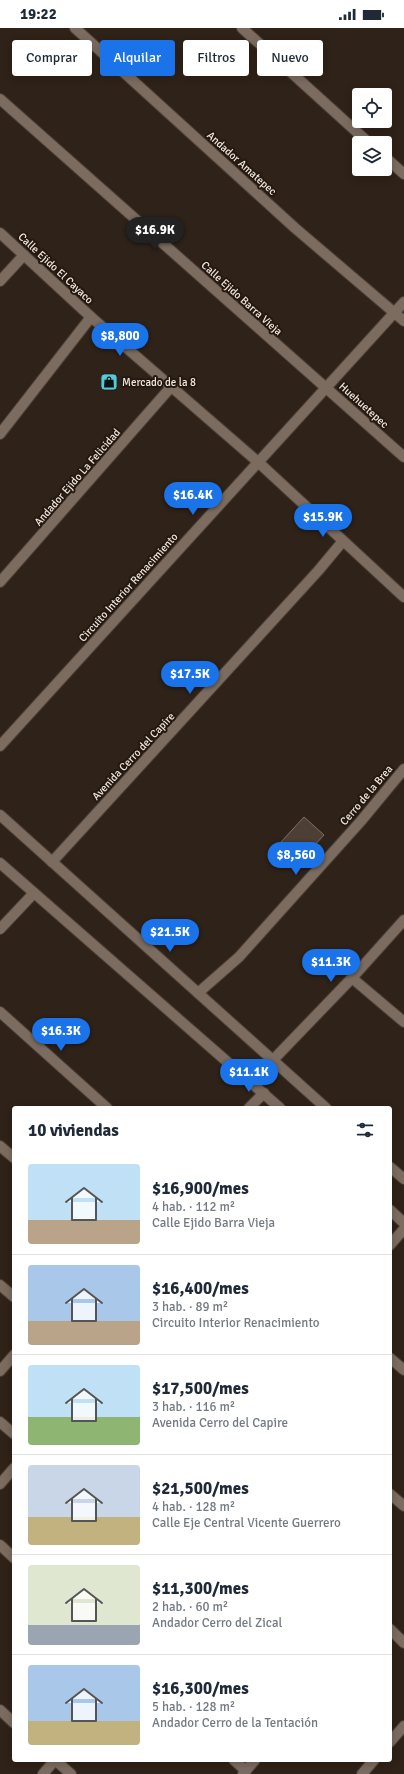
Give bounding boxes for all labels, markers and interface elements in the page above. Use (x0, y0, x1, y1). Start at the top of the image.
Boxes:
text: 19:22 (20, 5, 57, 23)
chip: Comprar (12, 40, 92, 76)
chip: Alquilar (100, 40, 175, 76)
chip: Filtros (183, 40, 249, 76)
chip: Nuevo (257, 40, 323, 76)
map controls (352, 88, 392, 176)
button: locate (352, 88, 392, 128)
street label: Andador Amatepec (204, 129, 279, 198)
button: layers (352, 136, 392, 176)
pin: $16.9K (122, 217, 188, 251)
text: $16.9K (135, 222, 175, 238)
street label: Calle Ejido El Cayaco (15, 230, 96, 307)
street label: Calle Ejido Barra Vieja (199, 259, 285, 338)
pin: $8,800 (87, 323, 153, 357)
text: $8,800 (101, 328, 139, 344)
shop icon: Mercado de la 8 (99, 372, 119, 392)
place label: Mercado de la 8 (122, 376, 196, 389)
street label: Huehuetepec (336, 380, 391, 431)
street label: Andador Ejido La Felicidad (32, 426, 123, 529)
pin: $16.4K (160, 482, 226, 516)
text: $16.4K (173, 487, 213, 503)
pin: $15.9K (290, 504, 356, 538)
text: $15.9K (303, 509, 343, 525)
street label: Circuito Interior Renacimiento (76, 530, 181, 644)
pin: $17.5K (157, 661, 223, 695)
text: $17.5K (170, 666, 210, 682)
street label: Avenida Cerro del Capire (89, 710, 177, 803)
street label: Cerro de la Brea (337, 762, 396, 828)
pin: $8,560 (263, 842, 329, 876)
text: $8,560 (277, 847, 315, 863)
pin: $21.5K (137, 919, 203, 953)
text: $21.5K (150, 924, 190, 940)
pin: $11.3K (298, 949, 364, 983)
text: $11.3K (311, 954, 351, 970)
pin: $16.3K (28, 1018, 94, 1052)
text: $16.3K (41, 1023, 81, 1039)
pin: $11.1K (216, 1059, 282, 1093)
text: $11.1K (229, 1064, 269, 1080)
icon: filters (354, 1119, 376, 1141)
text: 10 viviendas (28, 1120, 119, 1141)
text: $16,900/mes (152, 1178, 249, 1199)
icon: home (60, 1180, 108, 1228)
text: 4 hab. · 112 m² (152, 1199, 235, 1215)
text: Calle Ejido Barra Vieja (152, 1215, 275, 1231)
text: $16,400/mes (152, 1278, 249, 1299)
icon: home (60, 1281, 108, 1329)
text: 3 hab. · 89 m² (152, 1299, 228, 1315)
text: Circuito Interior Renacimiento (152, 1315, 320, 1331)
text: $17,500/mes (152, 1378, 249, 1399)
icon: home (60, 1381, 108, 1429)
text: 3 hab. · 116 m² (152, 1399, 235, 1415)
text: Avenida Cerro del Capire (152, 1415, 288, 1431)
text: $21,500/mes (152, 1478, 249, 1499)
icon: home (60, 1481, 108, 1529)
text: 4 hab. · 128 m² (152, 1499, 235, 1515)
text: Calle Eje Central Vicente Guerrero (152, 1515, 341, 1531)
text: $11,300/mes (152, 1578, 249, 1599)
icon: home (60, 1581, 108, 1629)
text: 2 hab. · 60 m² (152, 1599, 228, 1615)
text: Andador Cerro del Zical (152, 1615, 282, 1631)
text: $16,300/mes (152, 1678, 249, 1699)
icon: home (60, 1681, 108, 1729)
text: 5 hab. · 128 m² (152, 1699, 235, 1715)
text: Andador Cerro de la Tentación (152, 1715, 318, 1731)

